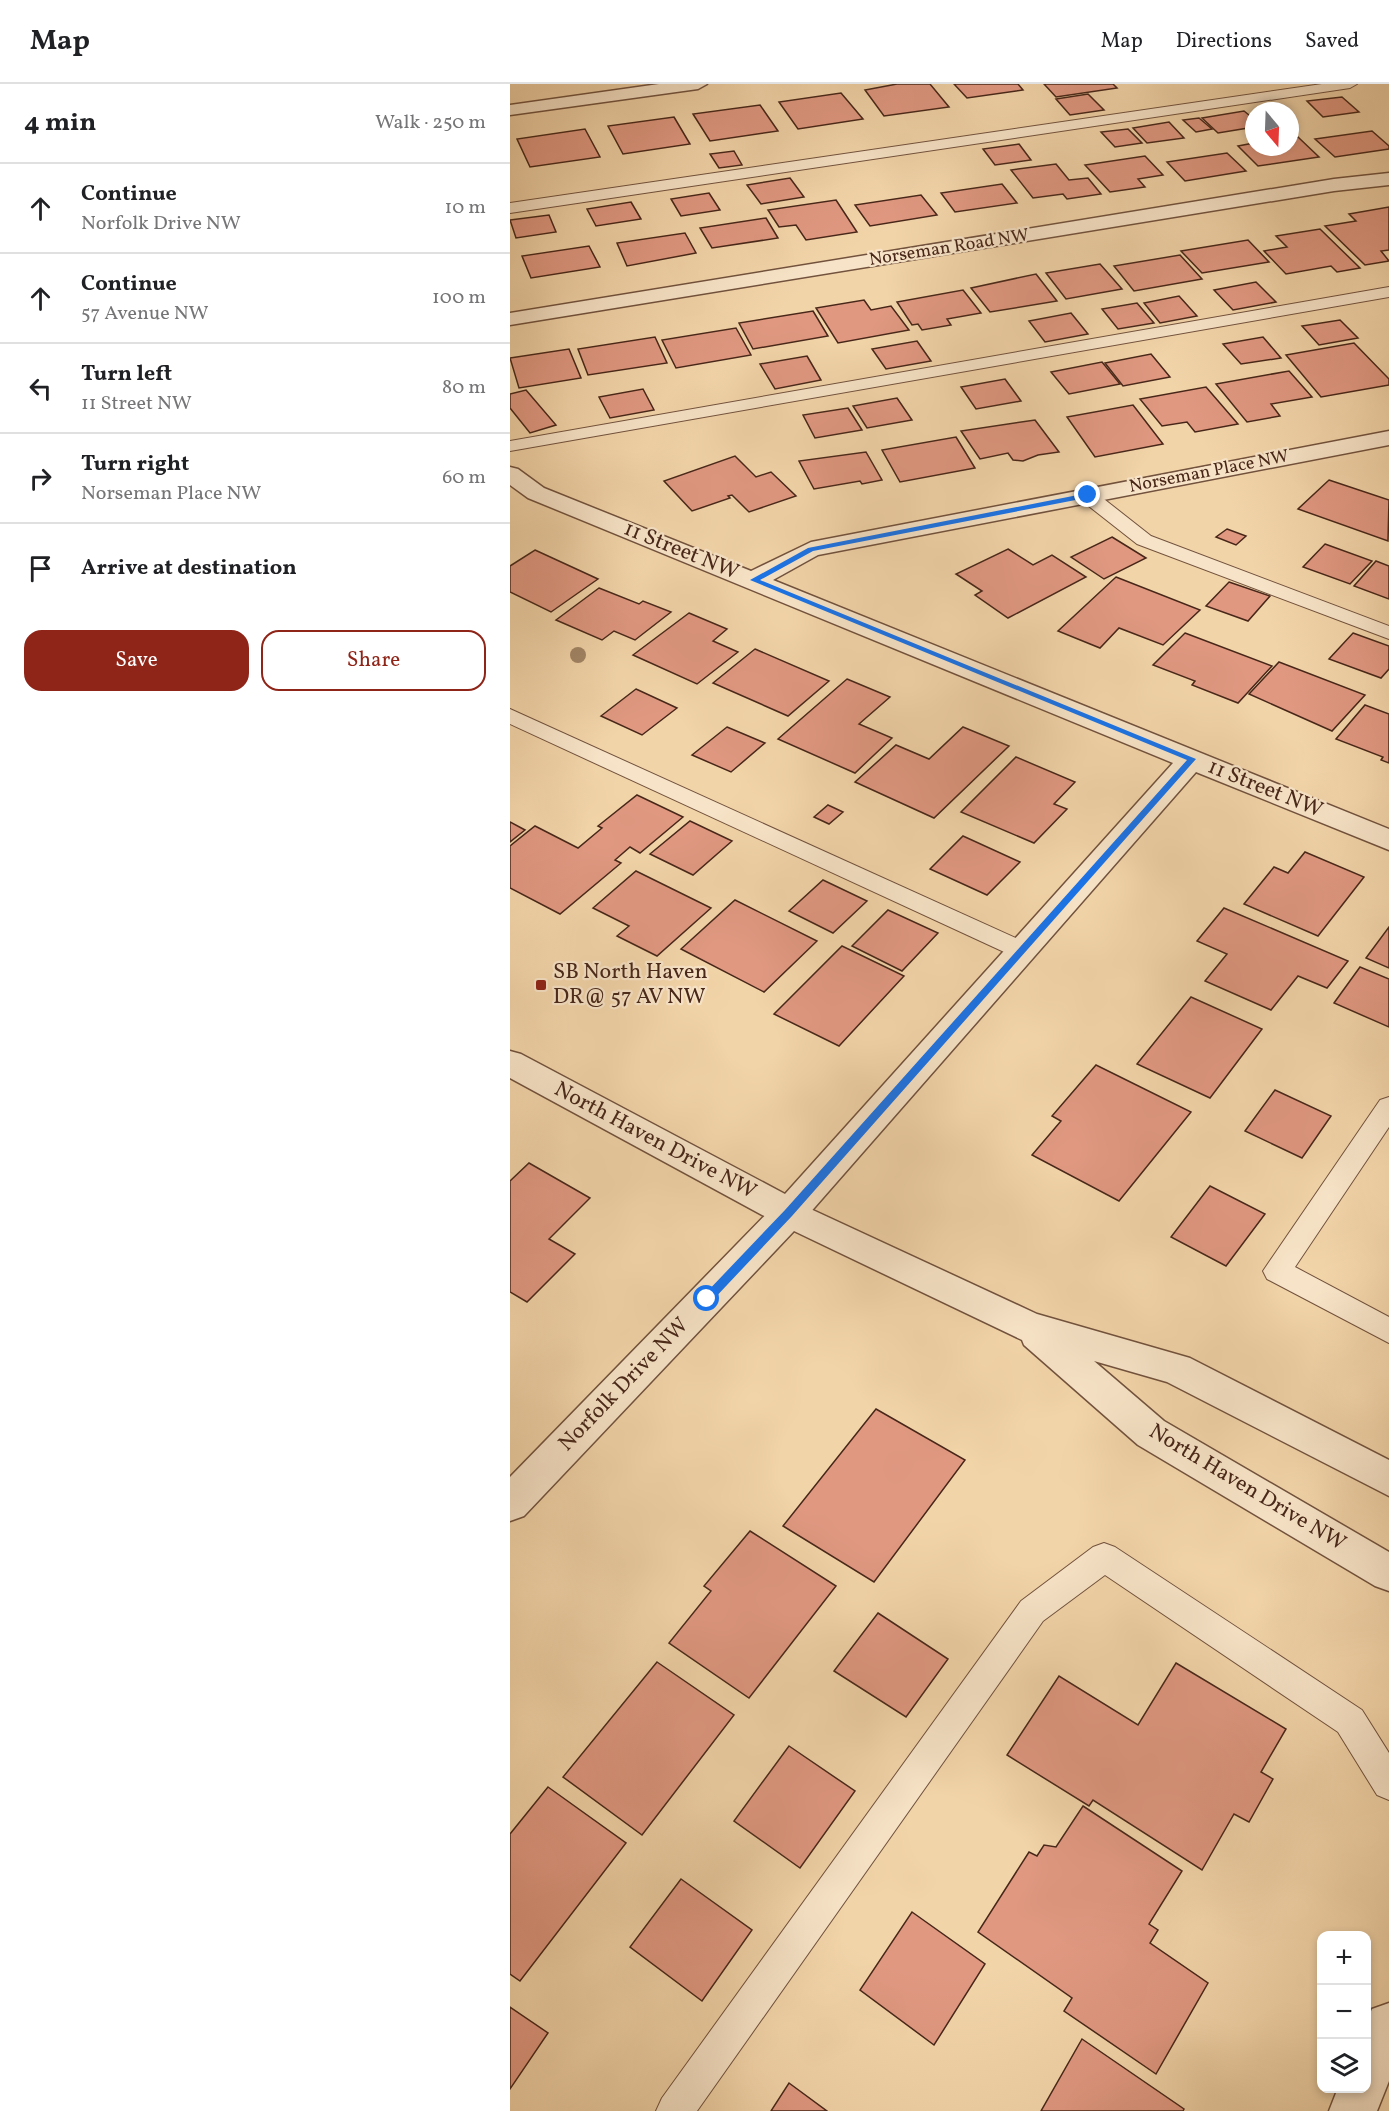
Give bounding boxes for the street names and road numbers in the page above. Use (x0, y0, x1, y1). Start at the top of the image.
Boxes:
street label: Norseman Road NW (867, 223, 1031, 273)
street label: Norseman Place NW (1127, 444, 1291, 500)
street label: 11 Street NW (619, 514, 743, 588)
street label: 11 Street NW (1203, 752, 1327, 826)
street label: North Haven Drive NW (548, 1074, 762, 1208)
street label: Norfolk Drive NW (552, 1311, 696, 1459)
street label: North Haven Drive NW (1142, 1417, 1352, 1559)

